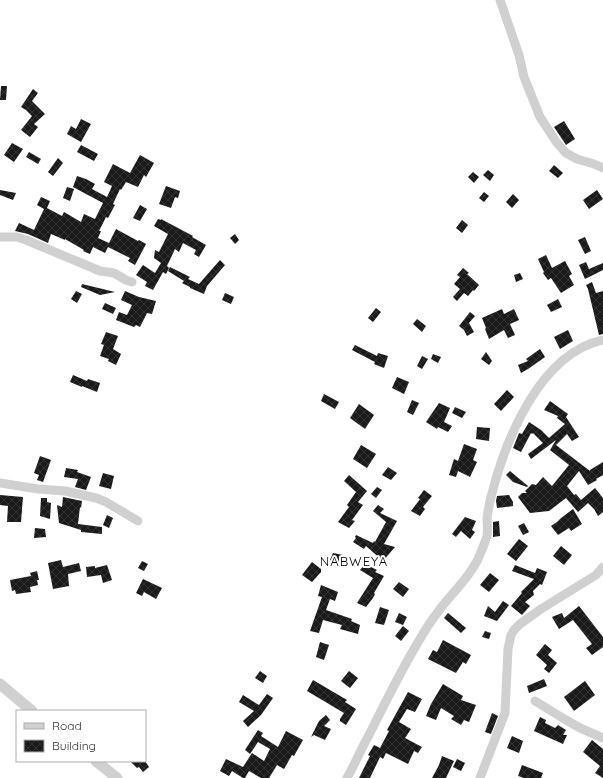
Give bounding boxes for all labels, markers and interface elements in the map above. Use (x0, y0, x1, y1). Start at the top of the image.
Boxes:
district label: NABWEYA (320, 553, 388, 569)
legend (16, 710, 146, 762)
text: Road (52, 718, 82, 733)
text: Building (52, 738, 96, 753)

